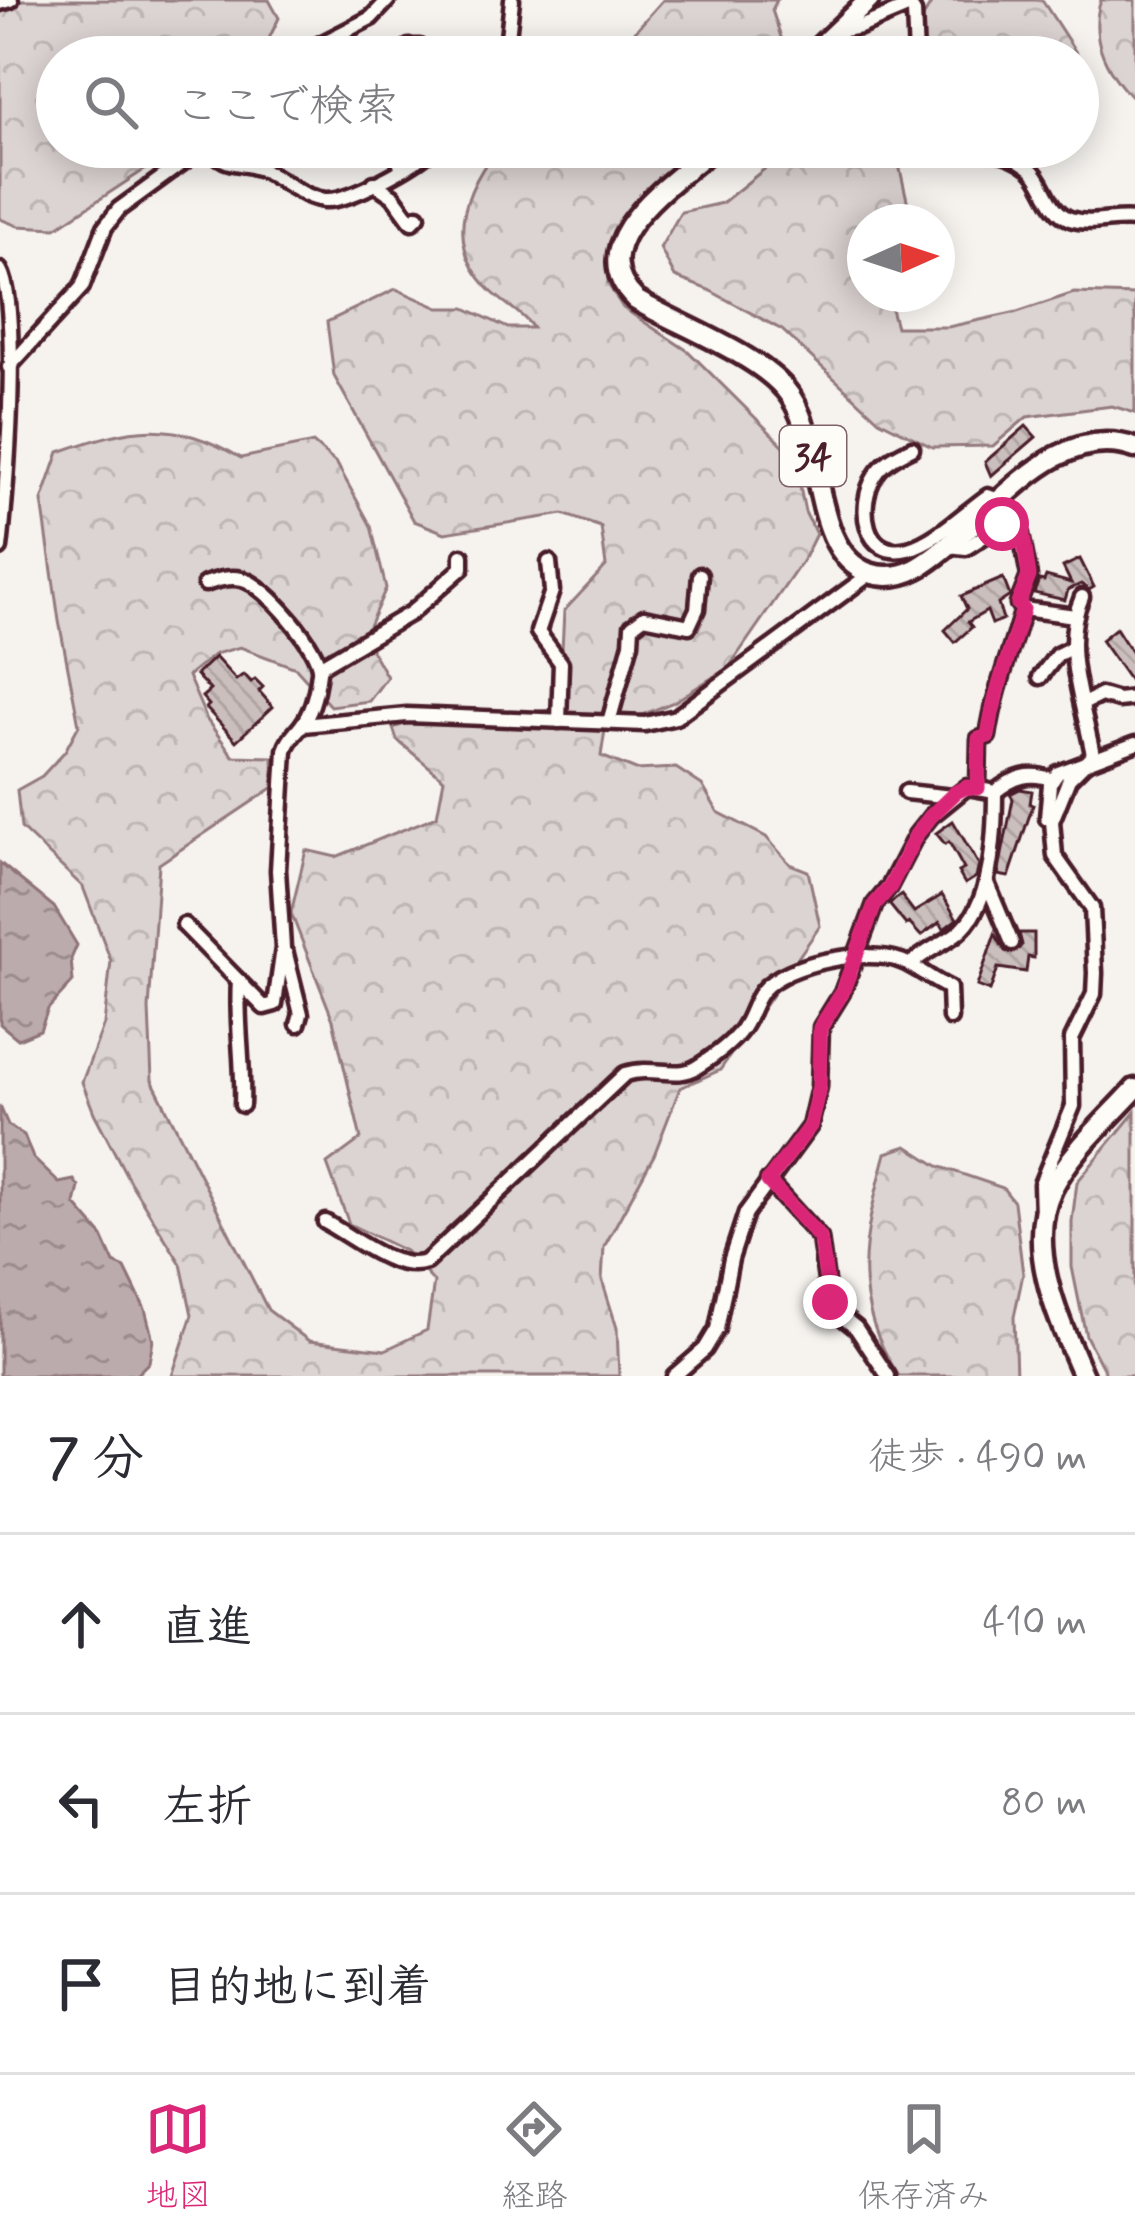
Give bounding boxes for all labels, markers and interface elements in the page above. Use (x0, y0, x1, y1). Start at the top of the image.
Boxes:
search box (36, 36, 1099, 168)
icon: search (78, 69, 144, 135)
text: ここで検索 (174, 78, 399, 137)
north arrow (847, 204, 955, 312)
road number: 34 (780, 426, 846, 486)
route start (975, 497, 1029, 551)
route end (803, 1275, 857, 1329)
text: 7 分 (48, 1427, 144, 1493)
text: 徒歩 · 490 m (868, 1433, 1087, 1484)
icon: ahead (48, 1591, 114, 1657)
text: 410 m (983, 1598, 1087, 1649)
text: 直進 (162, 1599, 252, 1658)
icon: left (48, 1771, 114, 1837)
text: 80 m (1001, 1778, 1087, 1829)
text: 左折 (162, 1779, 252, 1838)
icon: arrive (48, 1951, 114, 2017)
text: 目的地に到着 (162, 1959, 432, 2018)
tab: 地図 (145, 2096, 211, 2219)
tab: 経路 (501, 2096, 567, 2219)
tab: 保存済み (858, 2096, 990, 2219)

